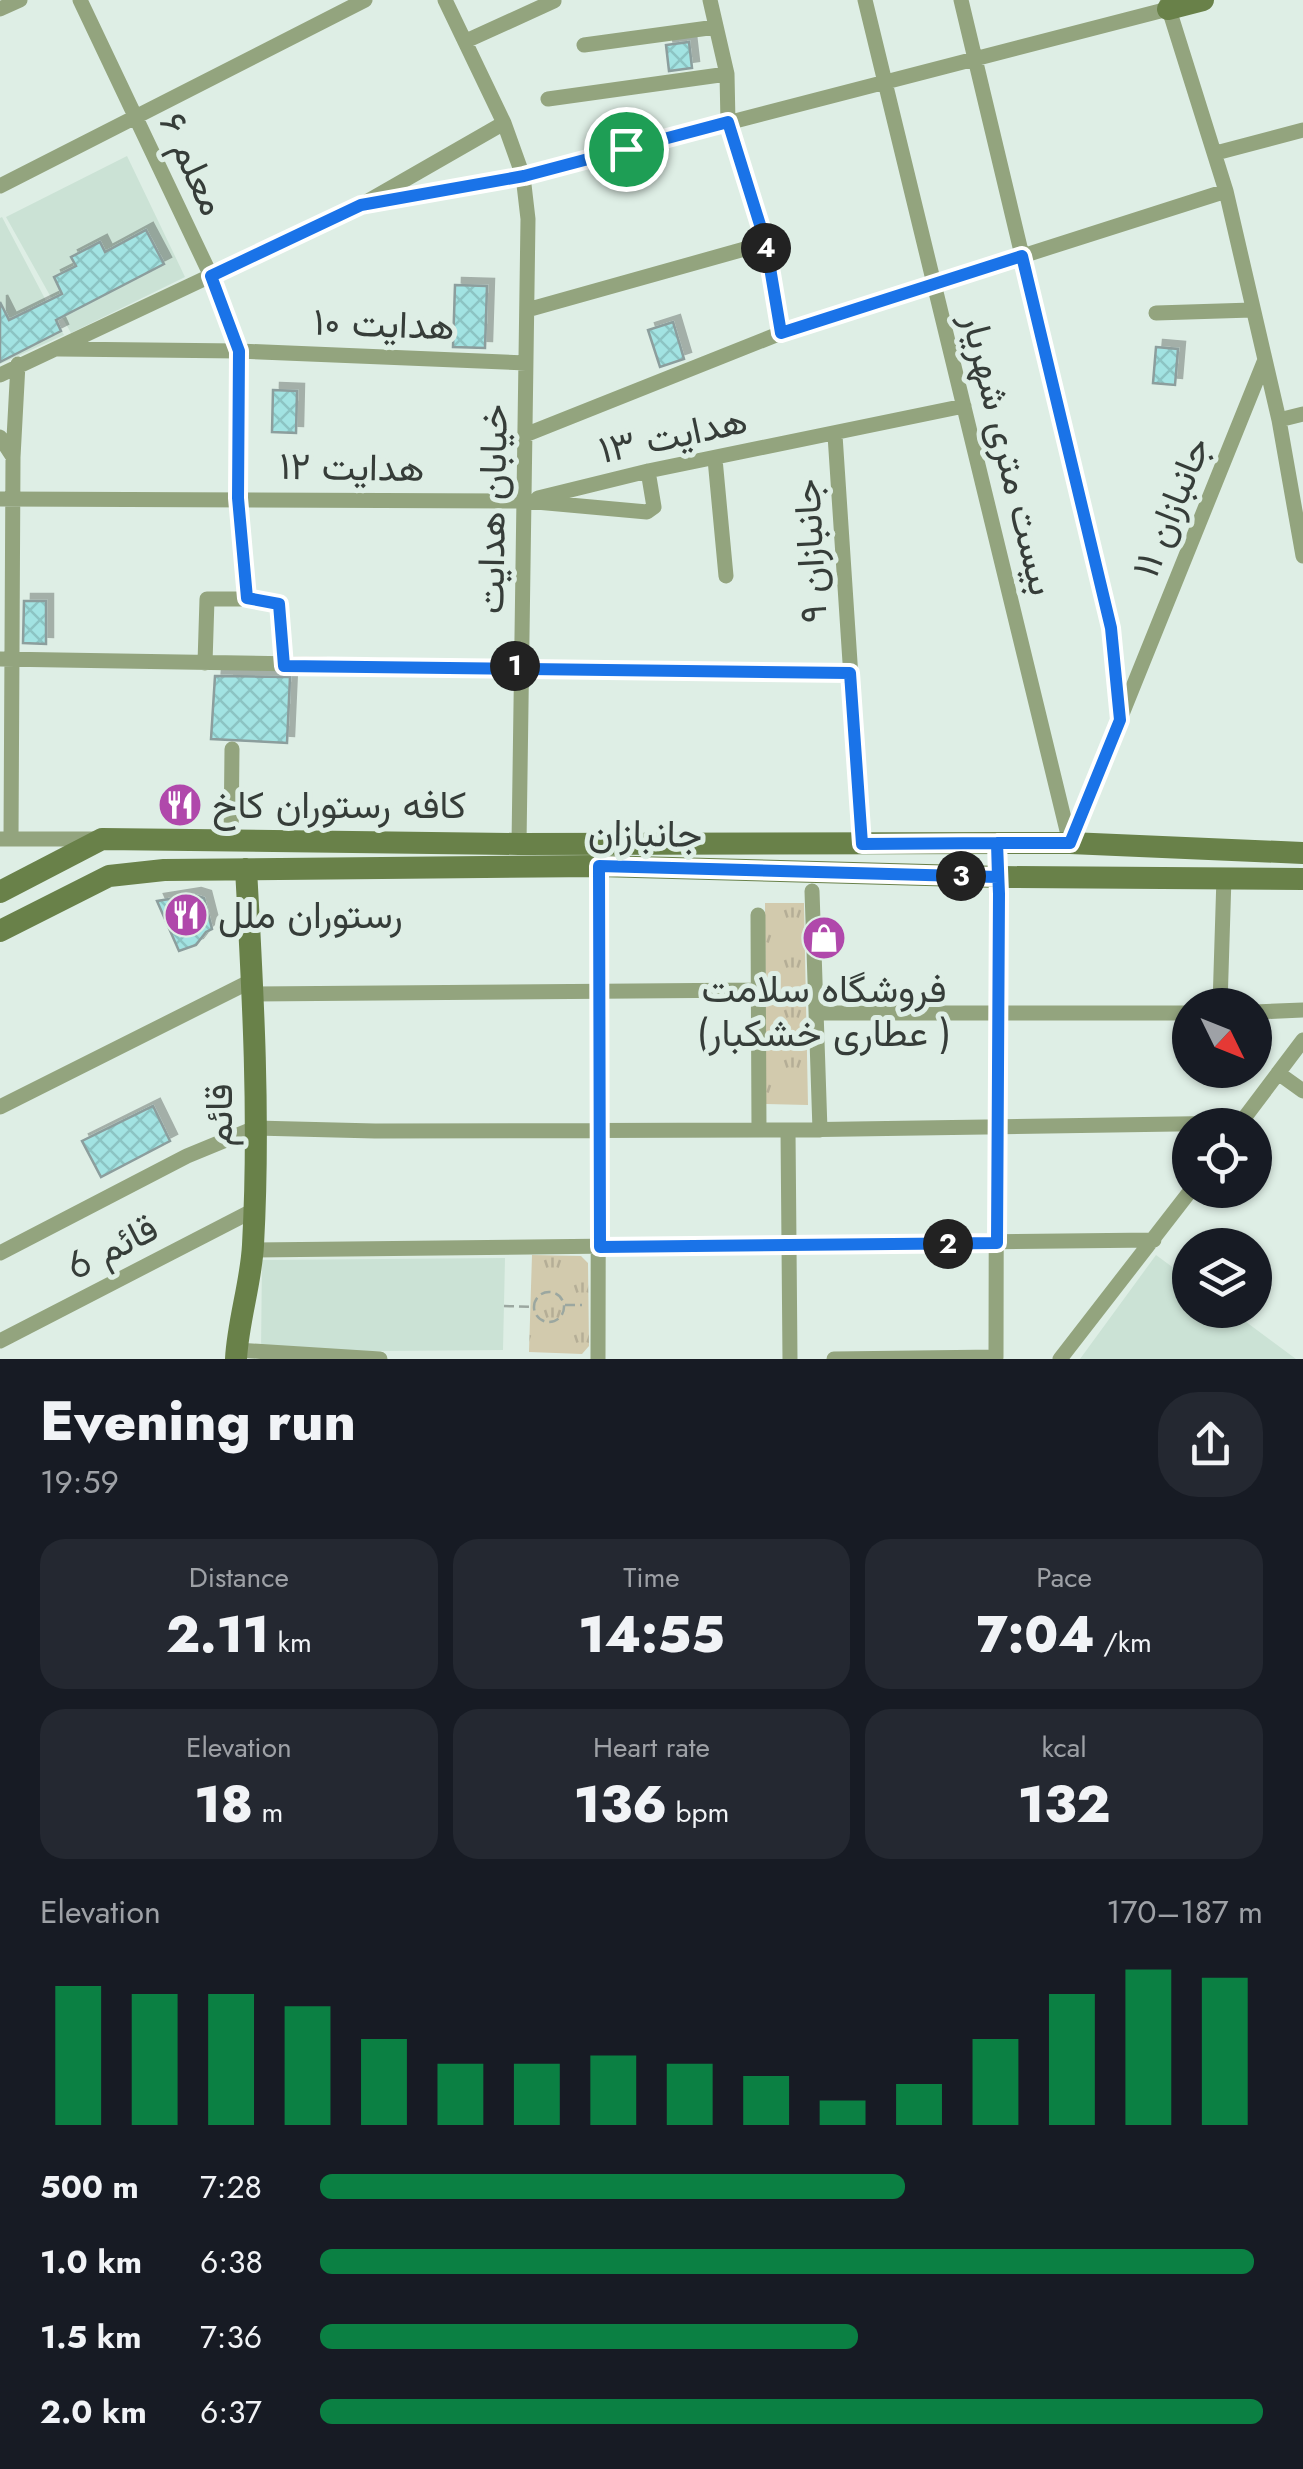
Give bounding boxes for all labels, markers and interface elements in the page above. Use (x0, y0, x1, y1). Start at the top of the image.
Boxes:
street label: معلم ۶ (146, 103, 241, 224)
pin (584, 107, 669, 192)
icon: arrive (599, 122, 654, 177)
pin: 4 (741, 223, 791, 273)
text: 4 (756, 227, 776, 268)
street label: هدایت ۱۰ (313, 294, 455, 353)
street label: بیست متری شهریار (948, 306, 1071, 601)
street label: هدایت ۱۳ (594, 392, 752, 477)
street label: خیابان هدایت (462, 404, 521, 614)
street label: جانبازان ۱۱ (1117, 428, 1224, 586)
street label: هدایت ۱۲ (279, 438, 425, 495)
street label: جانبازان ۹ (778, 478, 841, 624)
pin: 1 (490, 641, 540, 691)
text: 1 (508, 645, 522, 686)
place label: کافه رستوران کاخ (212, 777, 466, 832)
restaurant icon: کافه رستوران کاخ (157, 782, 203, 828)
street label: جانبازان (587, 804, 703, 861)
pin: 3 (936, 851, 986, 901)
text: 3 (952, 855, 970, 896)
place label: رستوران ملل (218, 887, 403, 942)
restaurant icon: رستوران ملل (163, 892, 209, 938)
shop icon: فروشگاه سلامت (عطاری خشکبار ) (801, 915, 847, 961)
place label: فروشگاه سلامت (عطاری خشکبار ) (697, 961, 951, 1060)
north arrow (1172, 988, 1272, 1088)
map controls (1172, 988, 1272, 1328)
street label: قائم (191, 1083, 246, 1147)
button: locate (1172, 1108, 1272, 1208)
street label: قائم 6 (56, 1200, 167, 1293)
pin: 2 (923, 1219, 973, 1269)
text: 2 (939, 1223, 957, 1264)
button: layers (1172, 1228, 1272, 1328)
text: Evening run (40, 1381, 356, 1461)
button: share (1158, 1392, 1263, 1497)
text: 19:59 (40, 1459, 119, 1505)
text: Distance (189, 1557, 289, 1598)
text: Time (623, 1557, 680, 1598)
text: Pace (1036, 1557, 1092, 1598)
text: 2.11 (166, 1598, 269, 1671)
text: 14:55 (578, 1598, 725, 1671)
text: 7:04 (976, 1598, 1095, 1671)
text: km (269, 1622, 312, 1663)
text: /km (1095, 1622, 1152, 1663)
text: Elevation (186, 1727, 292, 1768)
text: Heart rate (593, 1727, 710, 1768)
text: kcal (1042, 1727, 1087, 1768)
text: 18 (194, 1768, 253, 1841)
text: 136 (574, 1768, 667, 1841)
text: 132 (1018, 1768, 1110, 1841)
text: m (253, 1792, 283, 1833)
text: bpm (667, 1792, 729, 1833)
text: Elevation (40, 1889, 161, 1935)
text: 170–187 m (1106, 1889, 1263, 1935)
text: 500 m (40, 2164, 139, 2210)
text: 7:28 (200, 2164, 262, 2210)
text: 1.0 km (40, 2239, 142, 2285)
text: 6:38 (200, 2239, 263, 2285)
text: 1.5 km (40, 2314, 142, 2360)
text: 7:36 (200, 2314, 262, 2360)
text: 2.0 km (40, 2389, 147, 2435)
text: 6:37 (200, 2389, 262, 2435)

